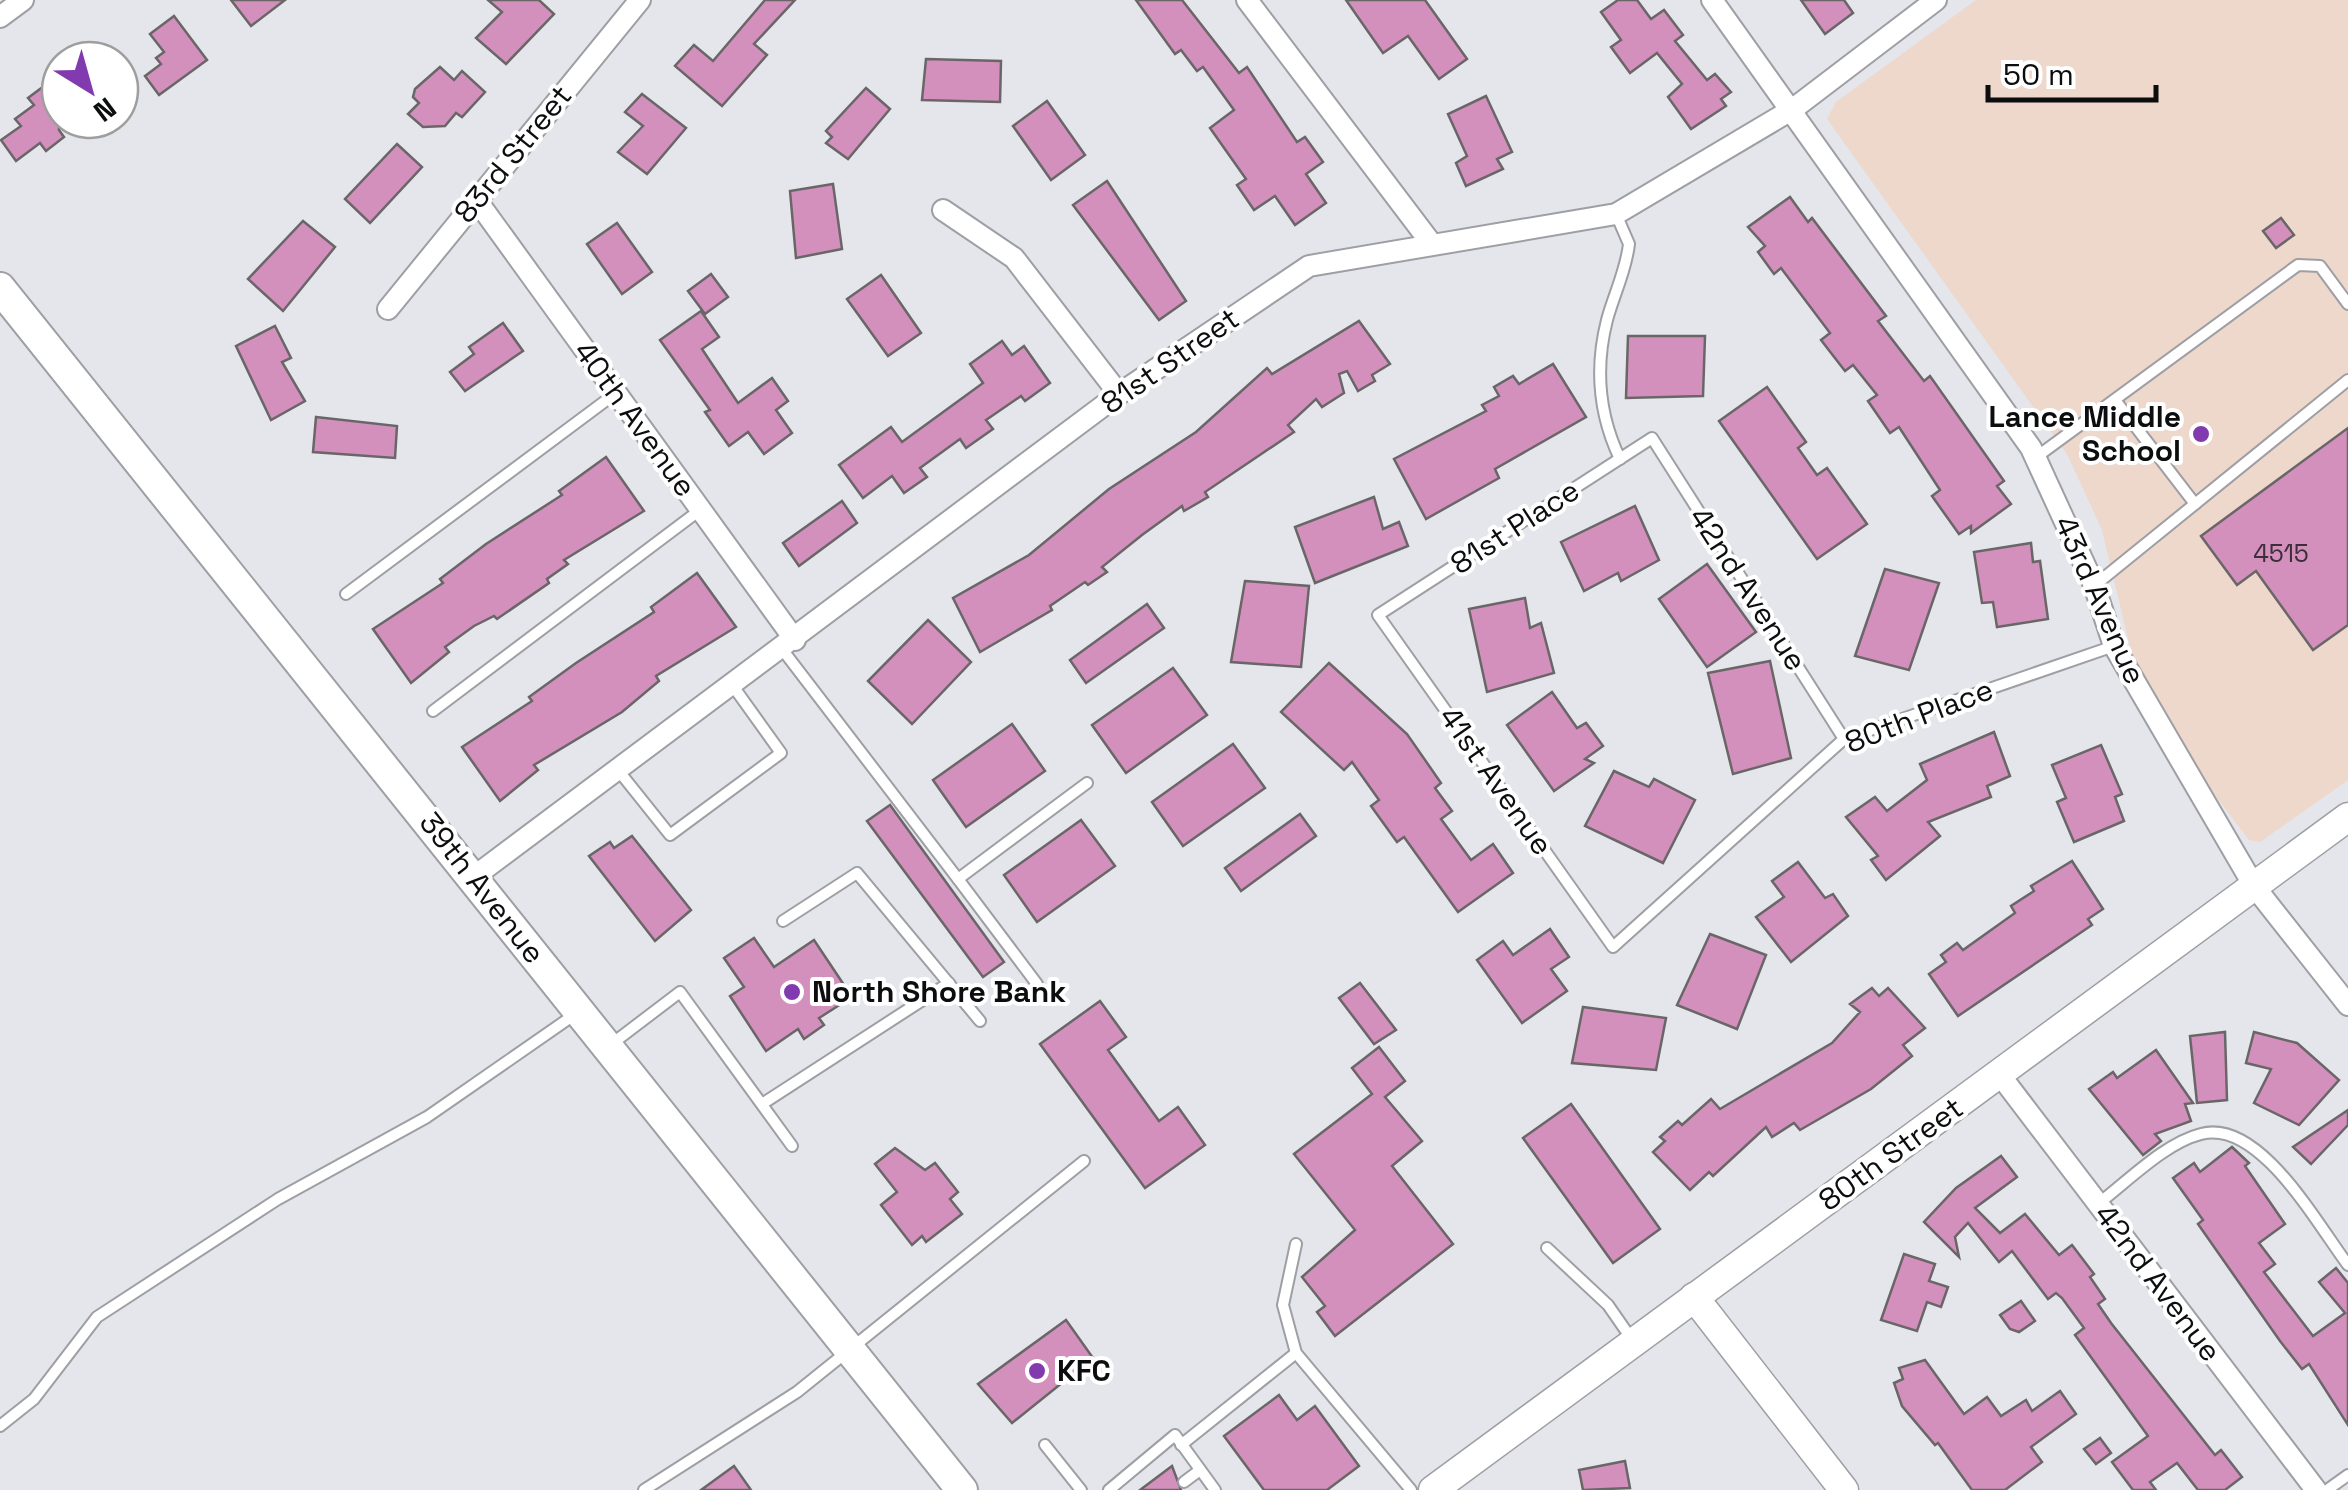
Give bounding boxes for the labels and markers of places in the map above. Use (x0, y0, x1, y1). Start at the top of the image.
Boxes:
place label: Lance Middle School (1988, 397, 2181, 470)
marker: Lance Middle School (2190, 423, 2212, 445)
place label: North Shore Bank (812, 972, 1066, 1011)
marker: North Shore Bank (781, 981, 803, 1003)
place label: KFC (1057, 1351, 1111, 1390)
marker: KFC (1026, 1360, 1048, 1382)

